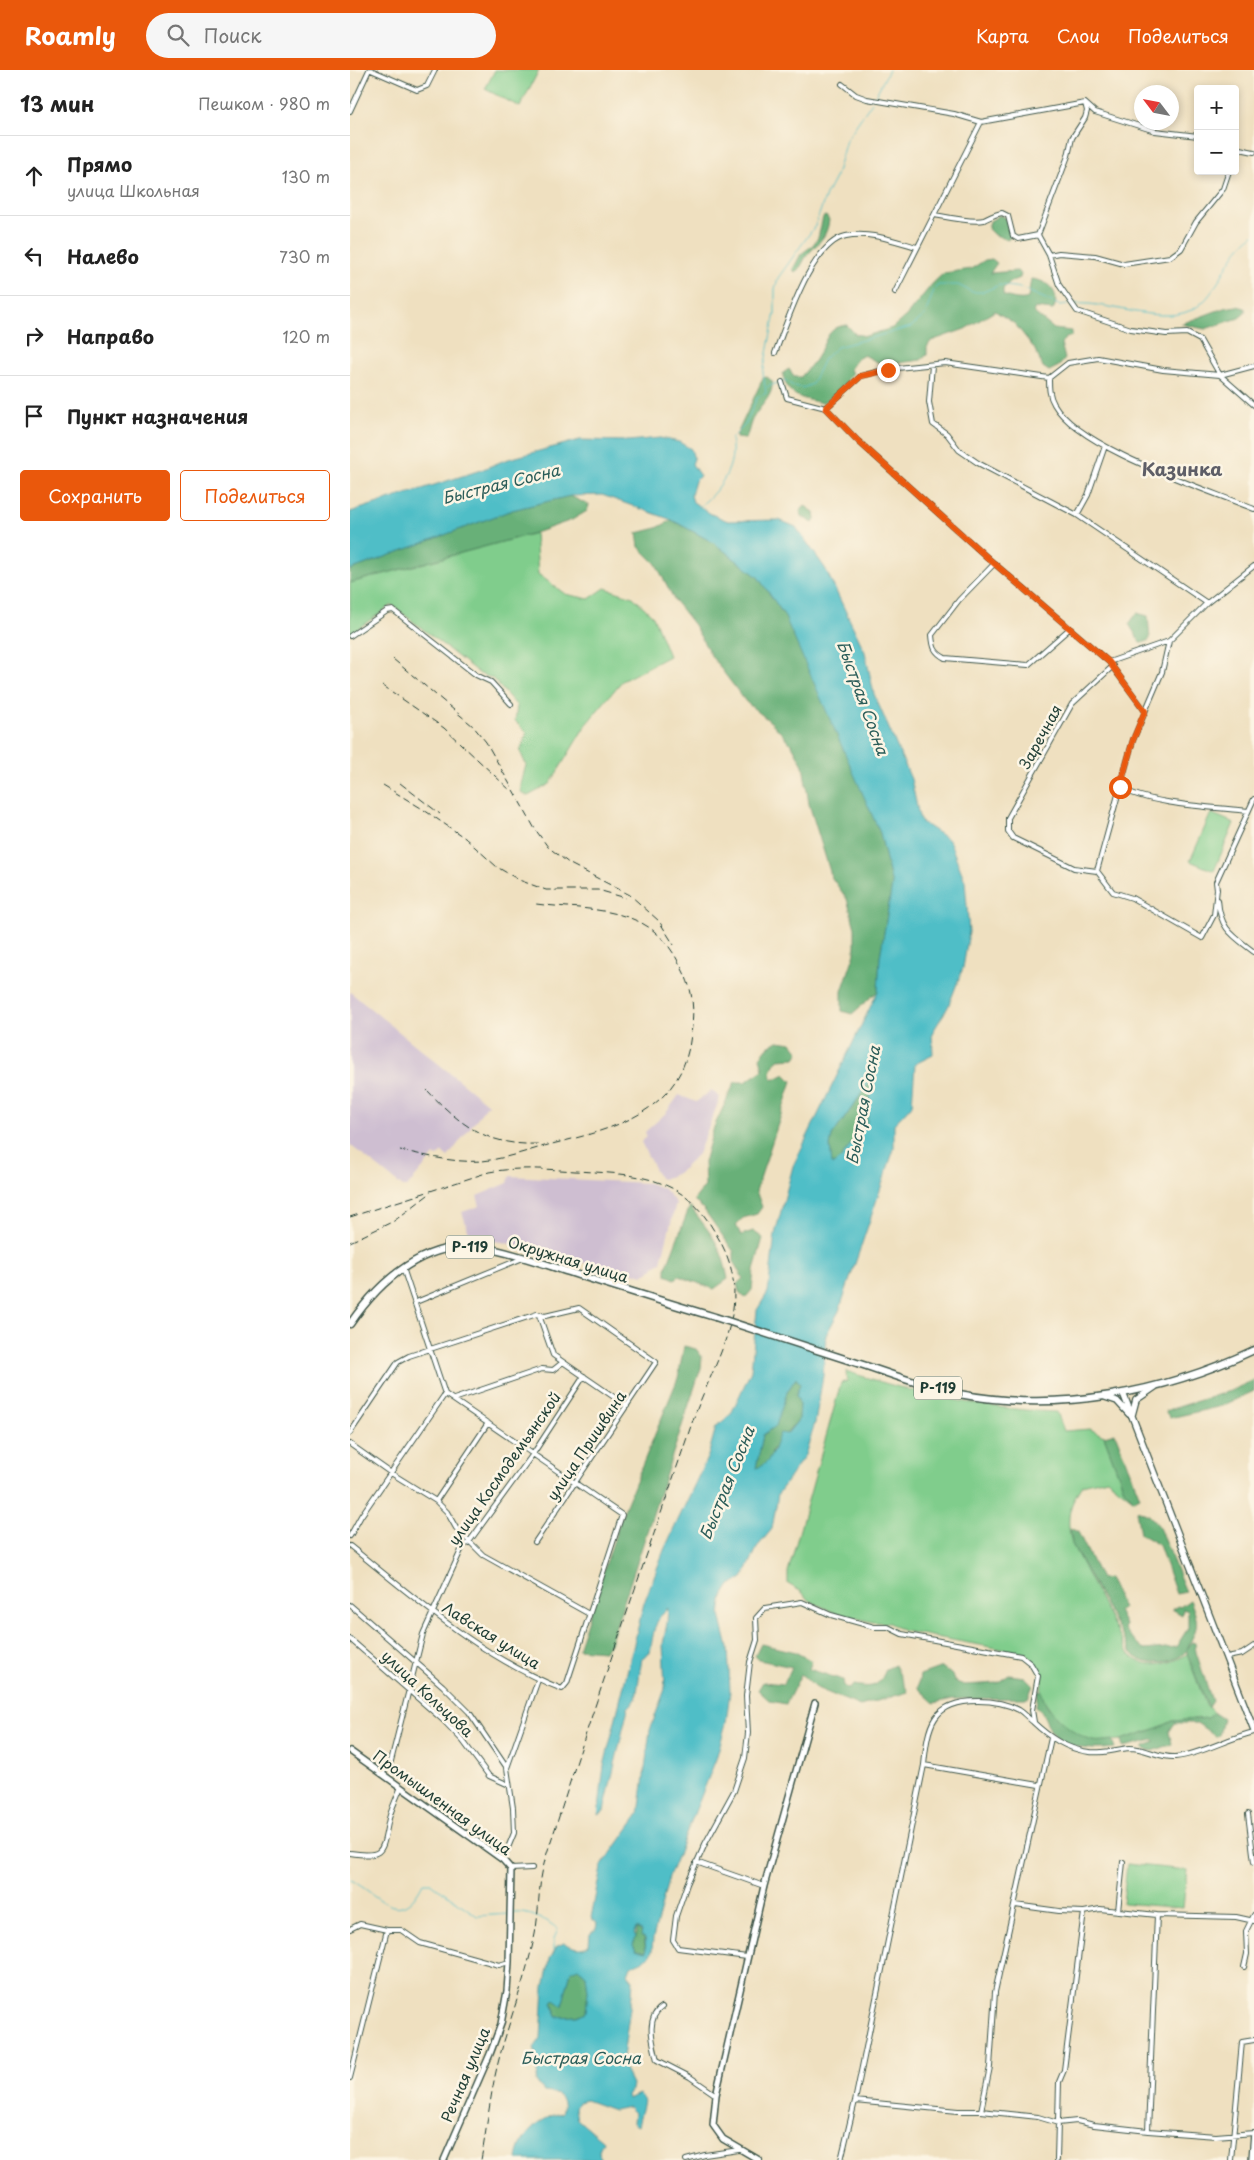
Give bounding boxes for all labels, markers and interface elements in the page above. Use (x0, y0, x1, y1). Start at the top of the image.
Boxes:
search box (146, 13, 496, 58)
text: Roamly (25, 17, 116, 53)
icon: search (164, 21, 192, 49)
text: Поиск (204, 21, 261, 49)
text: Карта (976, 22, 1029, 49)
text: Слои (1057, 22, 1100, 49)
text: Поделиться (1128, 22, 1229, 49)
north arrow (1134, 85, 1179, 130)
map controls (1194, 85, 1239, 175)
button: + (1194, 85, 1239, 130)
text: 13 мин (20, 87, 95, 119)
text: Пешком · 980 m (198, 91, 330, 115)
button: − (1194, 130, 1239, 175)
text: Прямо (67, 150, 132, 178)
icon: ahead (20, 162, 48, 190)
text: 130 m (282, 164, 330, 188)
text: улица Школьная (67, 178, 200, 202)
icon: left (20, 242, 48, 270)
text: Налево (67, 242, 139, 270)
text: 730 m (279, 244, 330, 268)
icon: right (20, 322, 48, 350)
text: Направо (67, 322, 154, 350)
text: 120 m (283, 324, 330, 348)
route end (877, 359, 900, 382)
icon: arrive (20, 402, 48, 430)
text: Пункт назначения (67, 402, 248, 430)
district label: Казинка (1142, 455, 1222, 482)
water label: Быстрая Сосна (440, 457, 563, 509)
button: Сохранить (20, 470, 170, 521)
button: Поделиться (180, 470, 330, 521)
water label: Быстрая Сосна (832, 637, 896, 759)
street label: Заречная (1013, 700, 1067, 773)
route start (1109, 776, 1132, 799)
water label: Быстрая Сосна (839, 1043, 885, 1166)
street label: Окружная улица (505, 1229, 632, 1288)
road number: Р-119 (446, 1236, 494, 1258)
road number: Р-119 (914, 1376, 962, 1400)
street label: улица Пришвина (540, 1385, 632, 1505)
street label: улица Космодемьянской (442, 1387, 566, 1550)
water label: Быстрая Сосна (692, 1422, 760, 1543)
street label: Лавская улица (438, 1595, 546, 1674)
street label: улица Кольцова (377, 1644, 480, 1742)
street label: Промышленная улица (369, 1744, 517, 1860)
street label: Речная улица (434, 2023, 495, 2125)
water label: Быстрая Сосна (521, 2045, 642, 2069)

